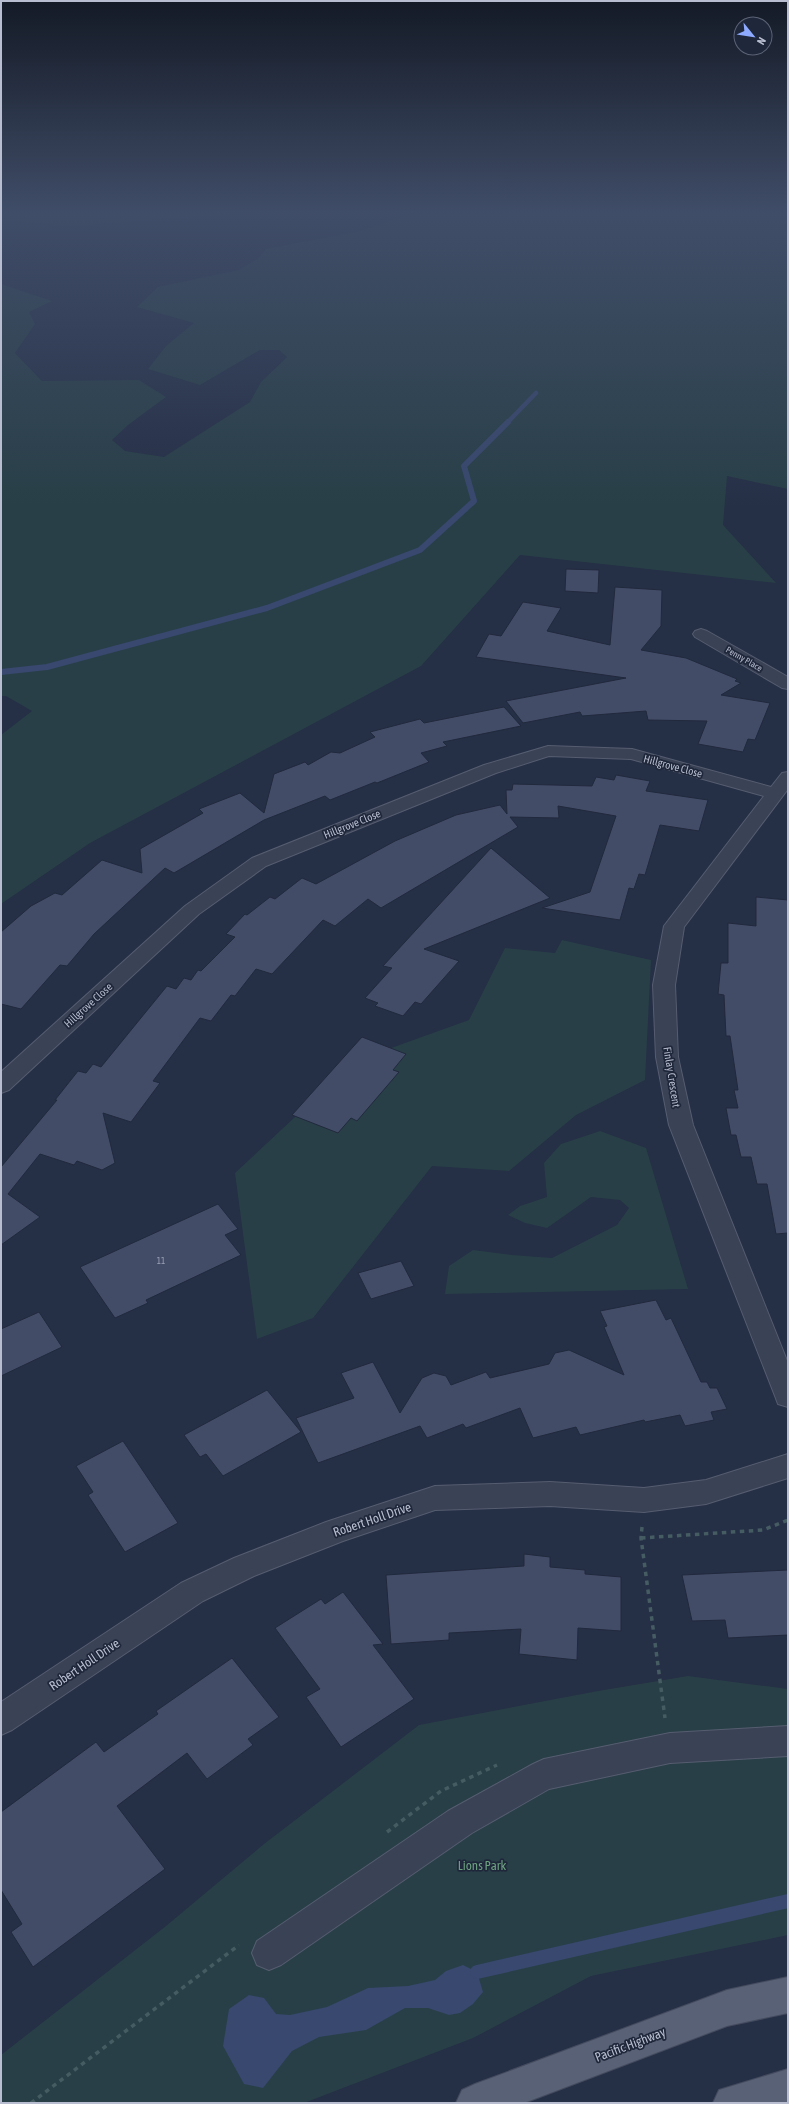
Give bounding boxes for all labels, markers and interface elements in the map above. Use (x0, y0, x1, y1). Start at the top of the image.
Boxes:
north arrow (733, 16, 773, 56)
text: N (755, 35, 768, 47)
street label: Penny Place (724, 645, 764, 673)
street label: Hillgrove Close (642, 752, 704, 780)
street label: Hillgrove Close (322, 807, 382, 841)
street label: Hillgrove Close (62, 980, 114, 1030)
street label: Finlay Crescent (661, 1046, 683, 1108)
house number: 11 (157, 1256, 165, 1266)
street label: Robert Holl Drive (331, 1499, 413, 1540)
street label: Robert Holl Drive (46, 1635, 122, 1693)
park label: Lions Park (458, 1858, 507, 1873)
street label: Pacific Highway (593, 2024, 668, 2065)

